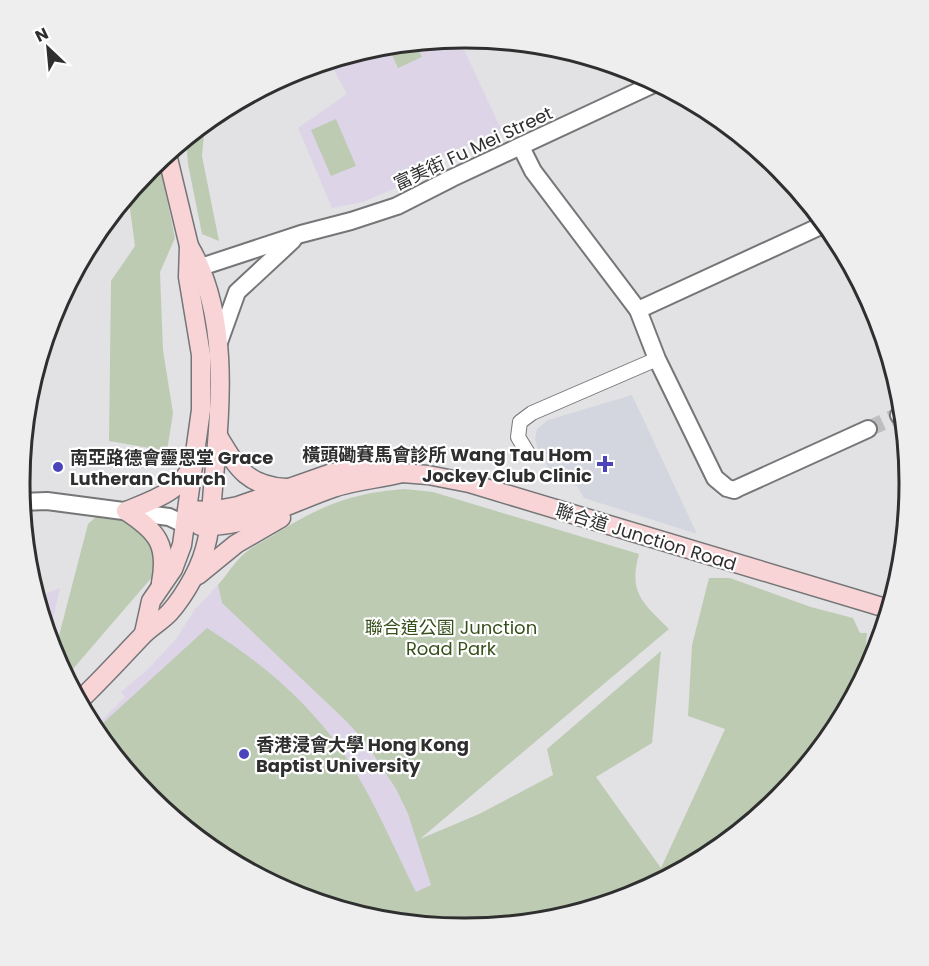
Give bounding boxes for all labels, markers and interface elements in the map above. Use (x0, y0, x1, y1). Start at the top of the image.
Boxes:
north arrow (18, 18, 78, 78)
text: N (31, 22, 52, 48)
street label: 富美街 Fu Mei Street (389, 100, 557, 196)
place label: 橫頭磡賽馬會診所 Wang Tau Hom Jockey Club Clinic (302, 442, 592, 488)
place label: 南亞路德會靈恩堂 Grace Lutheran Church (70, 445, 273, 491)
marker: 橫頭磡賽馬會診所 Wang Tau Hom Jockey Club Clinic (596, 455, 614, 473)
marker: 南亞路德會靈恩堂 Grace Lutheran Church (51, 460, 65, 474)
street label: 聯合道 Junction Road (552, 498, 740, 576)
park label: 聯合道公園 Junction Road Park (365, 615, 537, 661)
place label: 香港浸會大學 Hong Kong Baptist University (256, 732, 469, 778)
marker: 香港浸會大學 Hong Kong Baptist University (237, 747, 251, 761)

